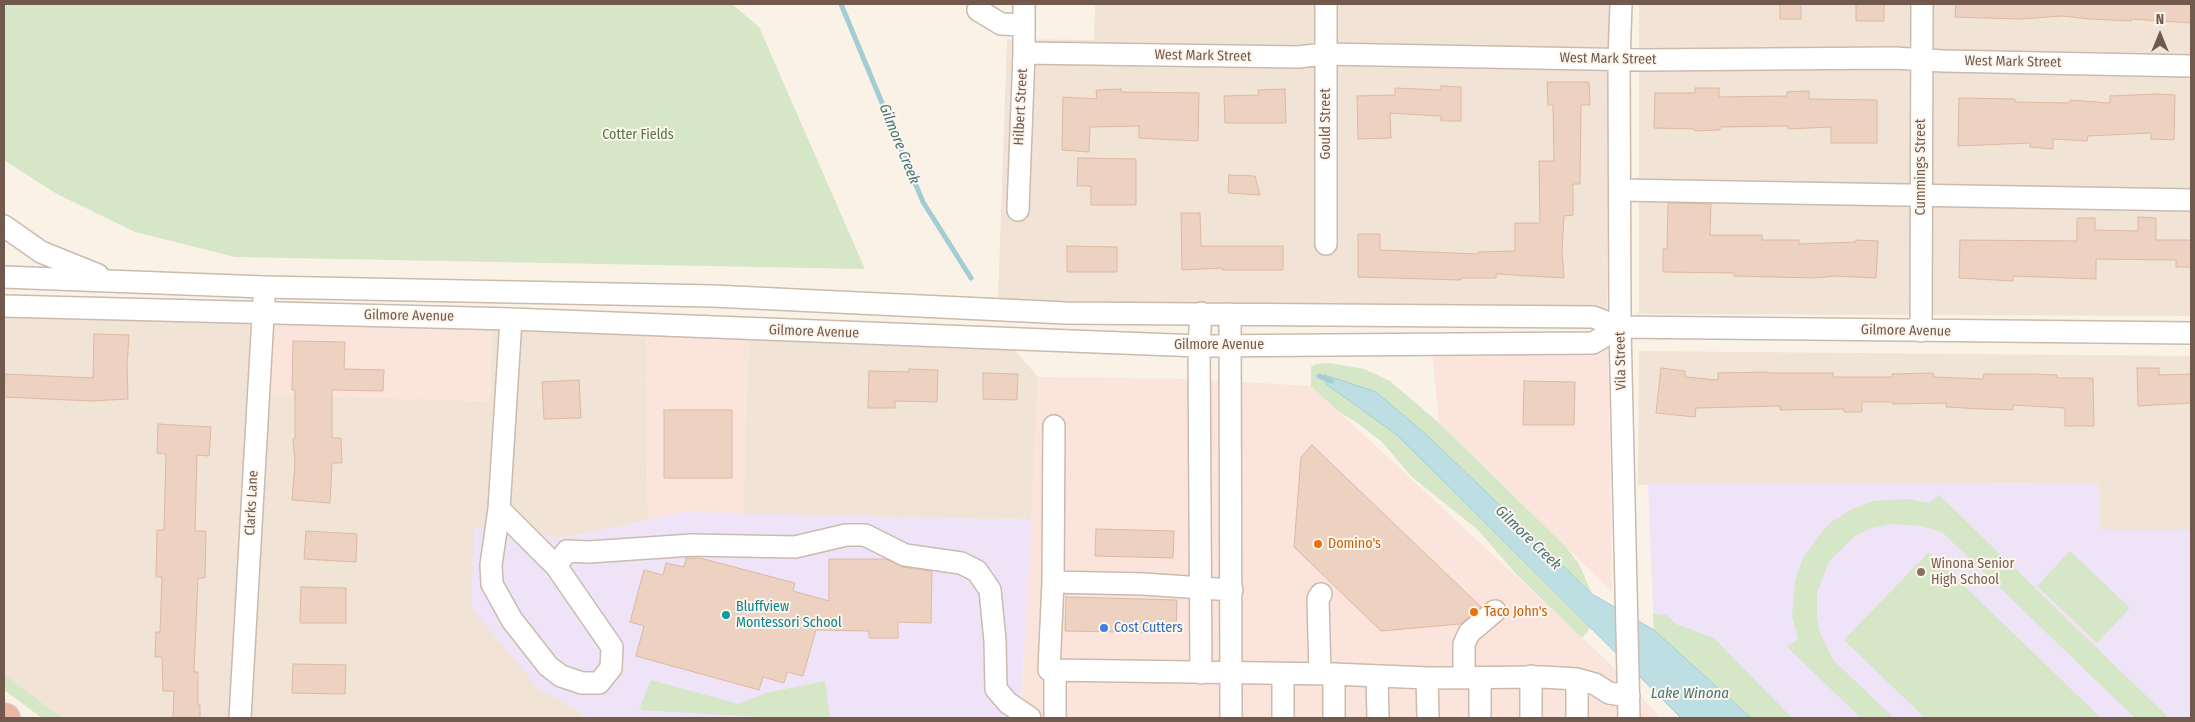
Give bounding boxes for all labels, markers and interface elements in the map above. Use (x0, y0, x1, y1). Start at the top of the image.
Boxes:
north arrow (2135, 10, 2185, 60)
text: N (2156, 11, 2164, 28)
street label: West Mark Street (1154, 47, 1252, 65)
street label: West Mark Street (1559, 50, 1657, 68)
street label: West Mark Street (1964, 53, 2062, 71)
street label: Hilbert Street (1011, 68, 1031, 146)
street label: Gould Street (1318, 88, 1334, 160)
water label: Gilmore Creek (875, 101, 923, 187)
street label: Cummings Street (1913, 119, 1929, 215)
park label: Cotter Fields (602, 127, 674, 143)
street label: Gilmore Avenue (364, 307, 454, 325)
street label: Gilmore Avenue (769, 322, 859, 342)
street label: Gilmore Avenue (1861, 322, 1951, 340)
street label: Vila Street (1612, 331, 1630, 391)
street label: Gilmore Avenue (1174, 337, 1264, 353)
street label: Clarks Lane (242, 470, 262, 536)
water label: Gilmore Creek (1491, 502, 1565, 574)
place label: Domino's (1328, 536, 1381, 552)
marker: Domino's (1312, 538, 1324, 550)
place label: Winona Senior High School (1931, 556, 2014, 588)
marker: Winona Senior High School (1915, 566, 1927, 578)
place label: Bluffview Montessori School (736, 599, 842, 632)
place label: Taco John's (1484, 604, 1547, 620)
marker: Taco John's (1468, 606, 1480, 618)
marker: Bluffview Montessori School (720, 609, 732, 621)
place label: Cost Cutters (1114, 620, 1183, 636)
marker: Cost Cutters (1098, 622, 1110, 634)
water label: Lake Winona (1651, 685, 1729, 703)

